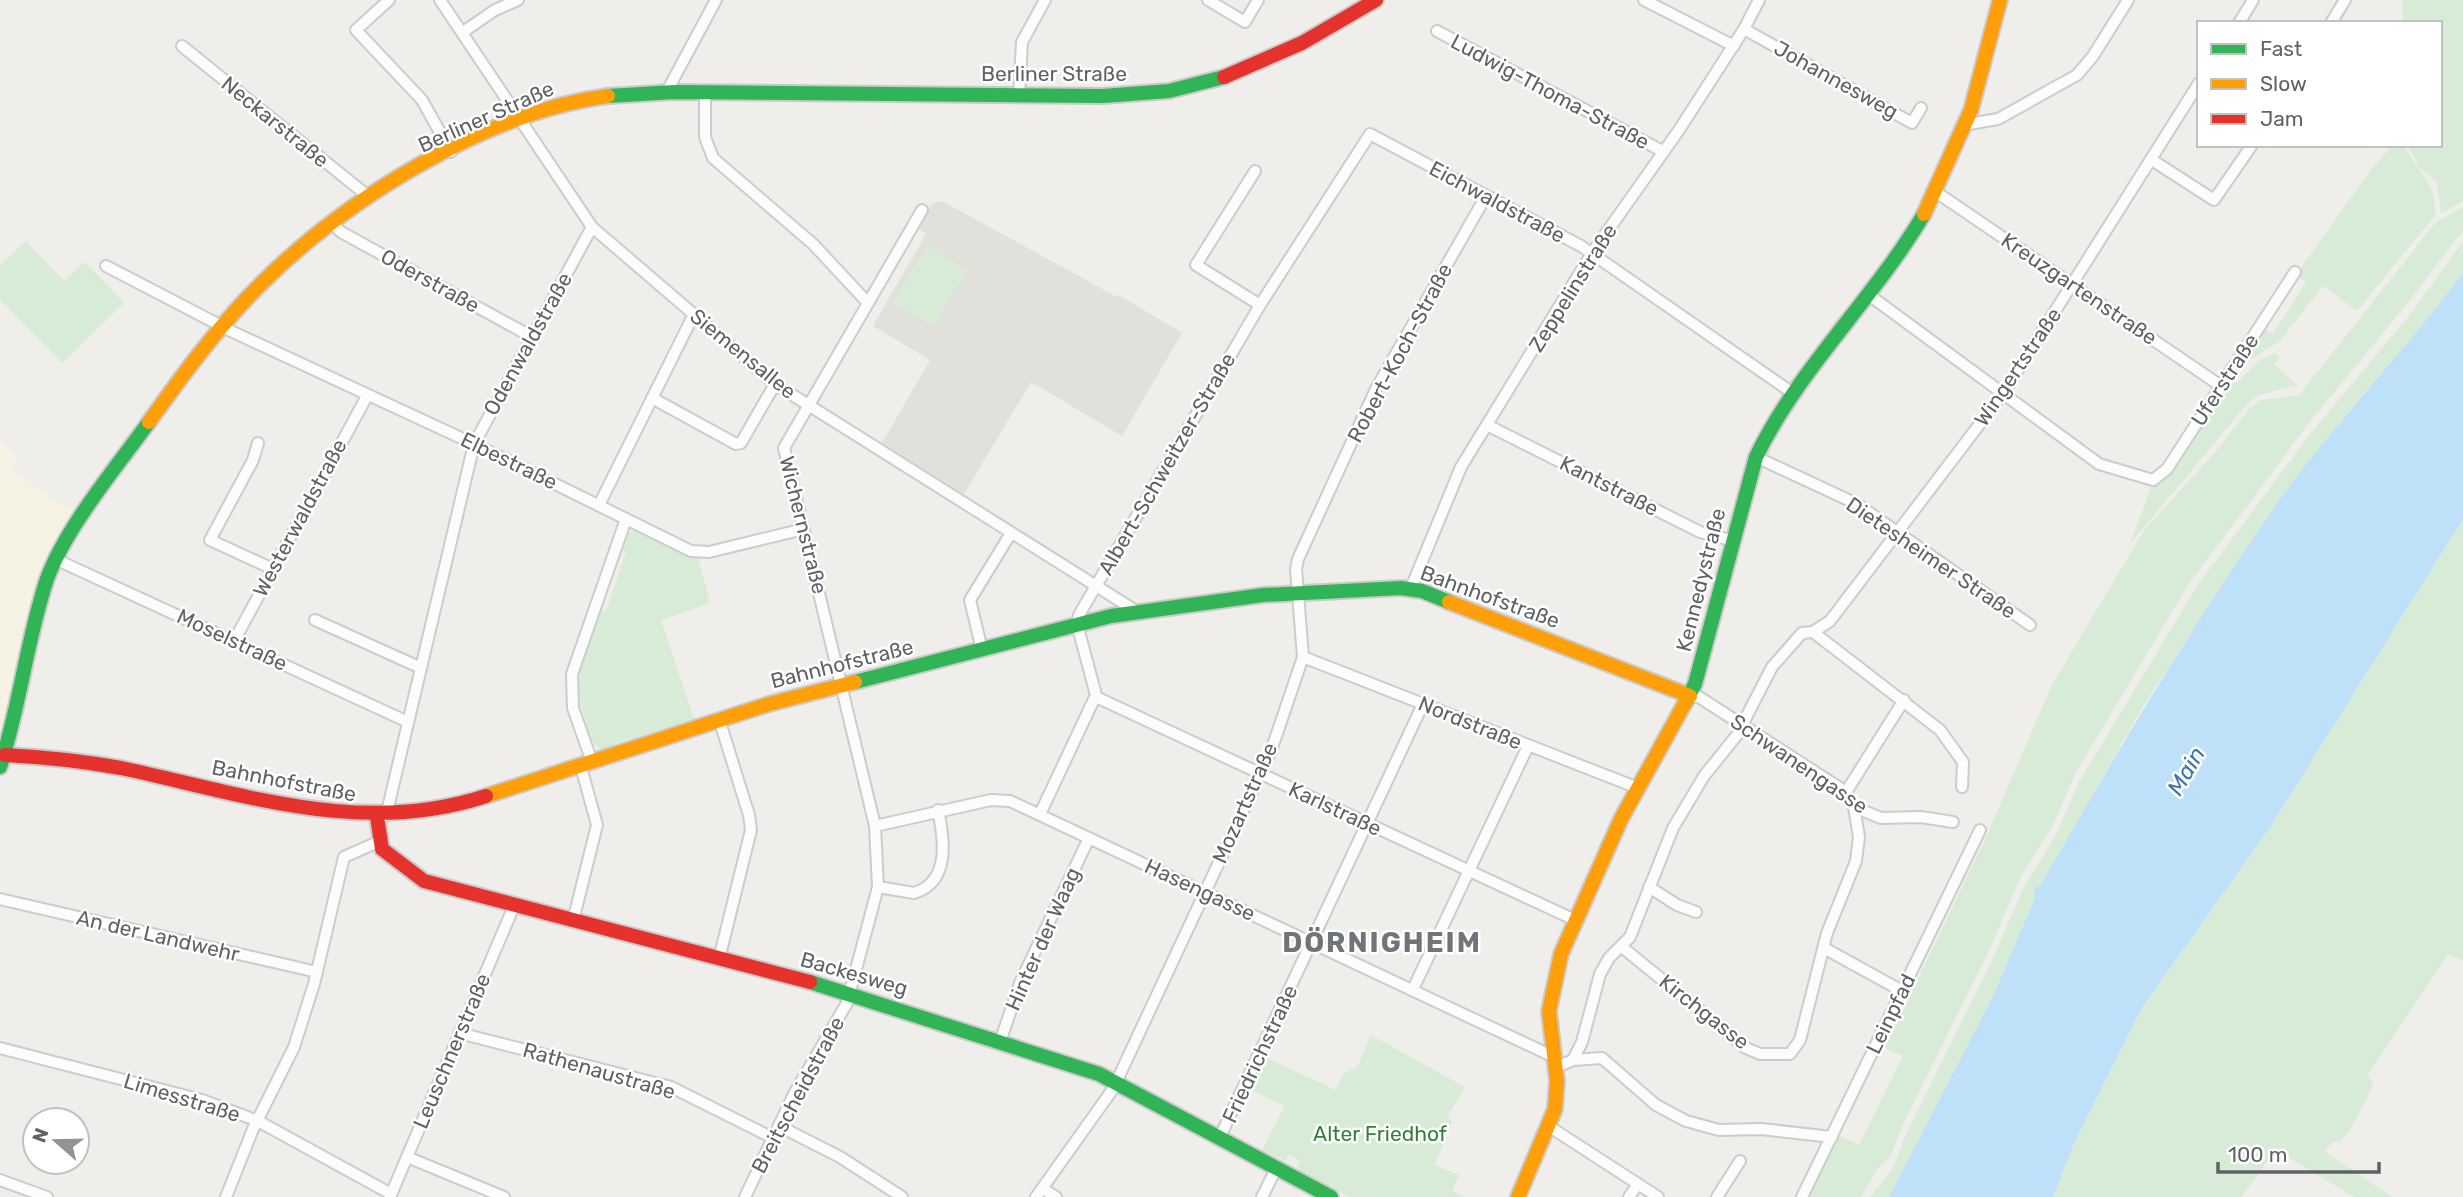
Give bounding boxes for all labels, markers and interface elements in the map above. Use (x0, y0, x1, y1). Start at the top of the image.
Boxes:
legend (2197, 21, 2442, 147)
street label: Ludwig-Thoma-Straße (1447, 29, 1654, 155)
street label: Johannesweg (1770, 35, 1903, 124)
text: Fast (2260, 36, 2302, 61)
street label: Berliner Straße (981, 61, 1127, 86)
street label: Neckarstraße (217, 71, 334, 172)
text: Slow (2260, 71, 2307, 96)
street label: Berliner Straße (414, 75, 558, 158)
text: Jam (2260, 106, 2304, 131)
street label: Eichwaldstraße (1425, 155, 1569, 248)
street label: Zeppelinstraße (1523, 219, 1622, 356)
street label: Kreuzgartenstraße (1997, 227, 2162, 350)
street label: Oderstraße (377, 243, 484, 318)
street label: Robert-Koch-Straße (1342, 259, 1457, 446)
street label: Odenwaldstraße (478, 268, 577, 419)
street label: Siemensallee (685, 303, 801, 404)
street label: Wingertstraße (1969, 303, 2066, 431)
street label: Uferstraße (2186, 329, 2264, 430)
street label: Albert-Schweitzer-Straße (1093, 348, 1240, 579)
street label: Elbestraße (457, 426, 562, 495)
street label: Westerwaldstraße (247, 435, 352, 601)
street label: Kantstraße (1556, 450, 1663, 521)
street label: Wichernstraße (774, 453, 833, 596)
street label: Dietesheimer Straße (1842, 491, 2021, 624)
street label: Kennedystraße (1671, 505, 1730, 654)
street label: Bahnhofstraße (1417, 560, 1563, 633)
street label: Moselstraße (173, 603, 291, 676)
street label: Bahnhofstraße (768, 634, 916, 693)
street label: Nordstraße (1415, 690, 1526, 755)
street label: Schwanengasse (1726, 709, 1873, 819)
street label: Mozartstraße (1207, 739, 1282, 867)
water label: Main (2161, 742, 2211, 800)
street label: Bahnhofstraße (210, 754, 358, 807)
street label: Karlstraße (1285, 776, 1386, 841)
street label: Hasengasse (1141, 853, 1259, 926)
street label: Hinter der Waag (1000, 863, 1085, 1014)
street label: An der Landwehr (74, 905, 242, 966)
district label: DÖRNIGHEIM (1282, 926, 1482, 959)
street label: Backesweg (798, 946, 911, 1001)
street label: Kirchgasse (1654, 969, 1754, 1054)
street label: Leuschnerstraße (408, 970, 495, 1132)
street label: Leinpfad (1861, 970, 1921, 1058)
street label: Friedrichstraße (1217, 981, 1302, 1127)
street label: Breitscheidstraße (746, 1012, 849, 1177)
street label: Rathenaustraße (520, 1037, 678, 1104)
street label: Limesstraße (121, 1068, 243, 1127)
north arrow (21, 1106, 91, 1176)
park label: Alter Friedhof (1313, 1121, 1447, 1146)
text: N (27, 1125, 54, 1146)
scale bar (2218, 1130, 2379, 1174)
text: 100 m (2228, 1142, 2287, 1167)

